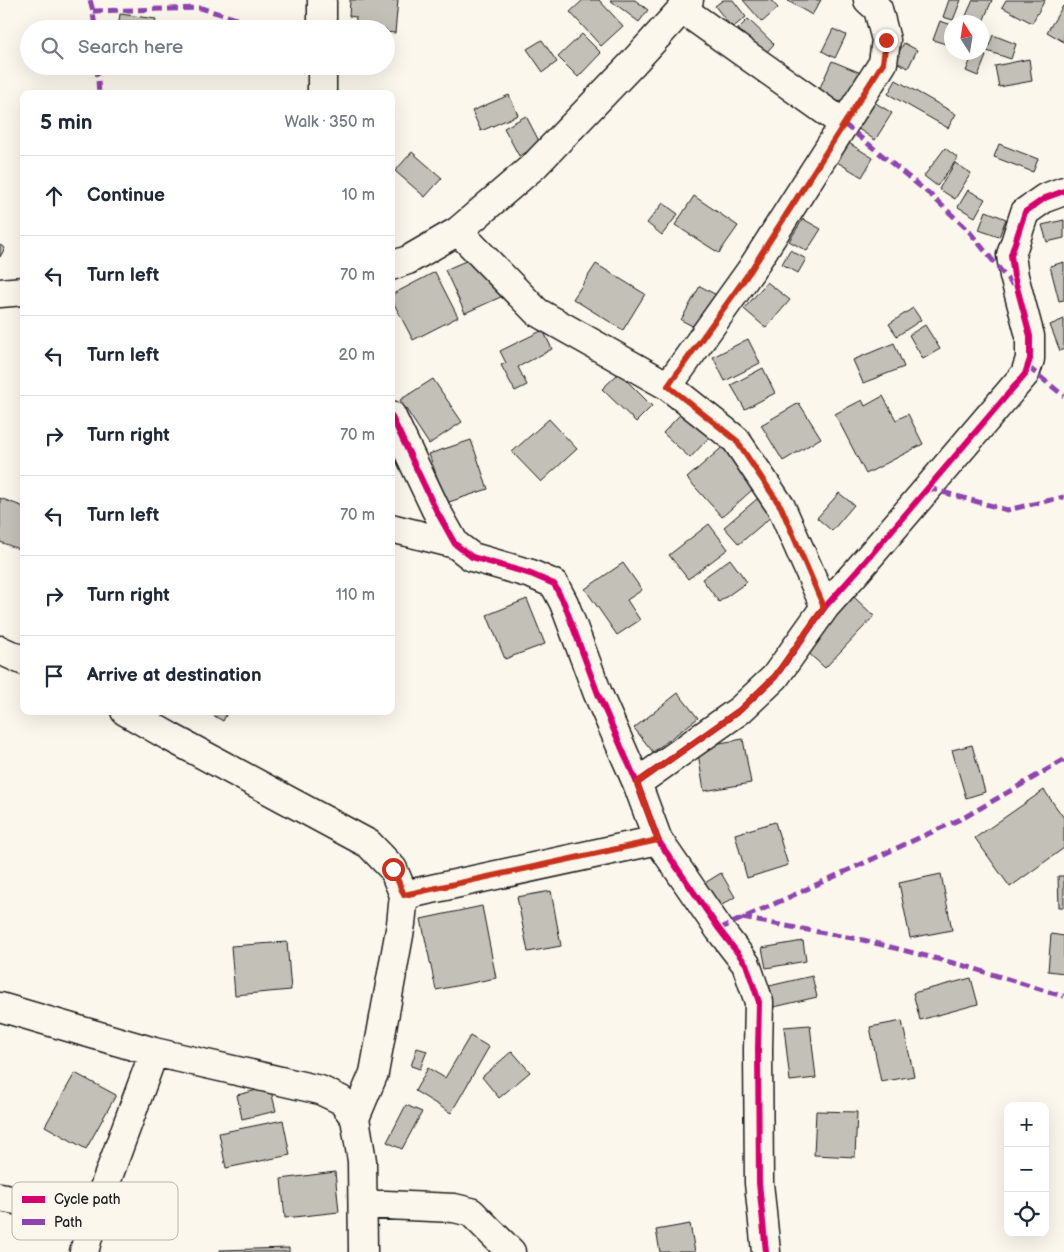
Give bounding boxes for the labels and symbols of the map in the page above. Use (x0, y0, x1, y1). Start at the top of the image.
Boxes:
north arrow (944, 15, 989, 60)
route end (875, 29, 898, 52)
route start (382, 858, 405, 881)
legend (12, 1182, 178, 1240)
text: Cycle path (54, 1191, 121, 1208)
text: Path (54, 1214, 82, 1231)

